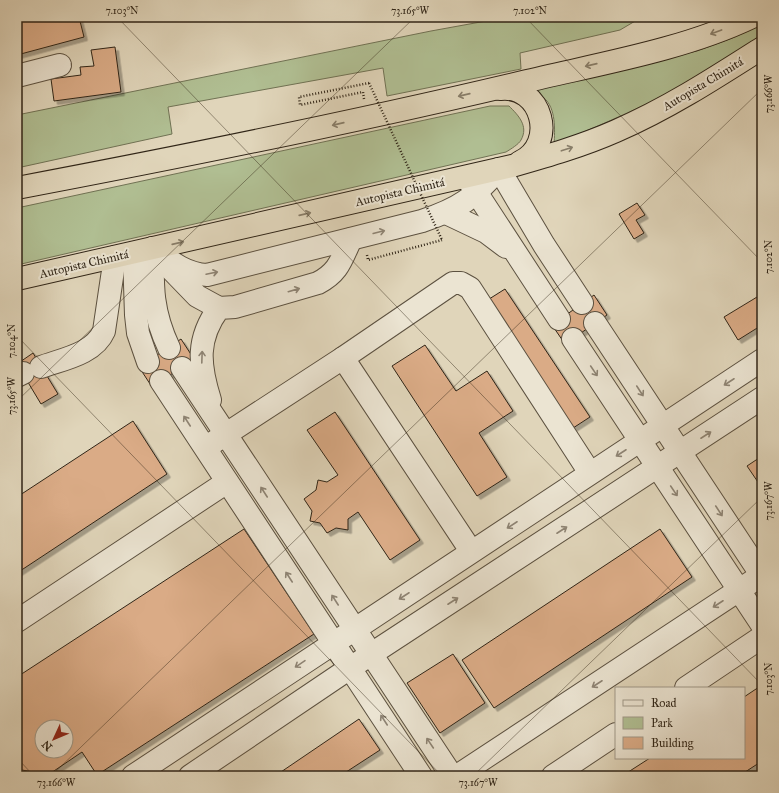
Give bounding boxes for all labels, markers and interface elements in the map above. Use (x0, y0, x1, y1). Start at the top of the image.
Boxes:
text: 7.103°N (105, 5, 139, 17)
text: 73.165°W (391, 5, 430, 17)
text: 7.102°N (513, 5, 548, 17)
one-way arrow (710, 29, 723, 36)
street label: Autopista Chimitá (659, 54, 746, 114)
one-way arrow (585, 62, 598, 70)
text: 73.166°W (763, 74, 775, 113)
one-way arrow (458, 92, 471, 100)
one-way arrow (331, 120, 344, 128)
one-way arrow (560, 145, 572, 153)
street label: Autopista Chimitá (353, 175, 447, 209)
one-way arrow (298, 209, 311, 217)
one-way arrow (372, 228, 385, 235)
one-way arrow (171, 238, 184, 246)
text: 7.102°N (763, 239, 775, 274)
street label: Autopista Chimitá (37, 247, 131, 281)
one-way arrow (205, 269, 218, 277)
one-way arrow (287, 286, 300, 293)
text: 7.104°N (6, 323, 18, 358)
one-way arrow (198, 351, 205, 364)
one-way arrow (590, 366, 598, 377)
text: 73.165°W (6, 376, 18, 415)
one-way arrow (724, 377, 735, 386)
one-way arrow (636, 385, 644, 396)
one-way arrow (183, 416, 191, 427)
one-way arrow (700, 431, 711, 439)
one-way arrow (616, 449, 627, 457)
text: 73.167°W (763, 481, 775, 520)
one-way arrow (669, 486, 678, 497)
one-way arrow (260, 487, 268, 498)
one-way arrow (715, 505, 723, 516)
one-way arrow (506, 521, 518, 529)
one-way arrow (556, 525, 568, 533)
one-way arrow (285, 571, 294, 582)
one-way arrow (399, 592, 410, 600)
one-way arrow (331, 594, 339, 606)
one-way arrow (447, 597, 458, 605)
one-way arrow (712, 601, 724, 609)
one-way arrow (295, 660, 306, 668)
text: 7.103°N (763, 662, 775, 696)
one-way arrow (592, 679, 603, 688)
legend (615, 687, 745, 759)
text: Road (651, 696, 677, 710)
one-way arrow (380, 715, 388, 726)
text: Park (651, 716, 673, 730)
north arrow (34, 719, 74, 759)
text: Building (651, 736, 694, 751)
text: N (39, 737, 55, 753)
one-way arrow (426, 738, 435, 749)
text: 73.166°W (37, 777, 76, 789)
text: 73.167°W (459, 777, 498, 789)

